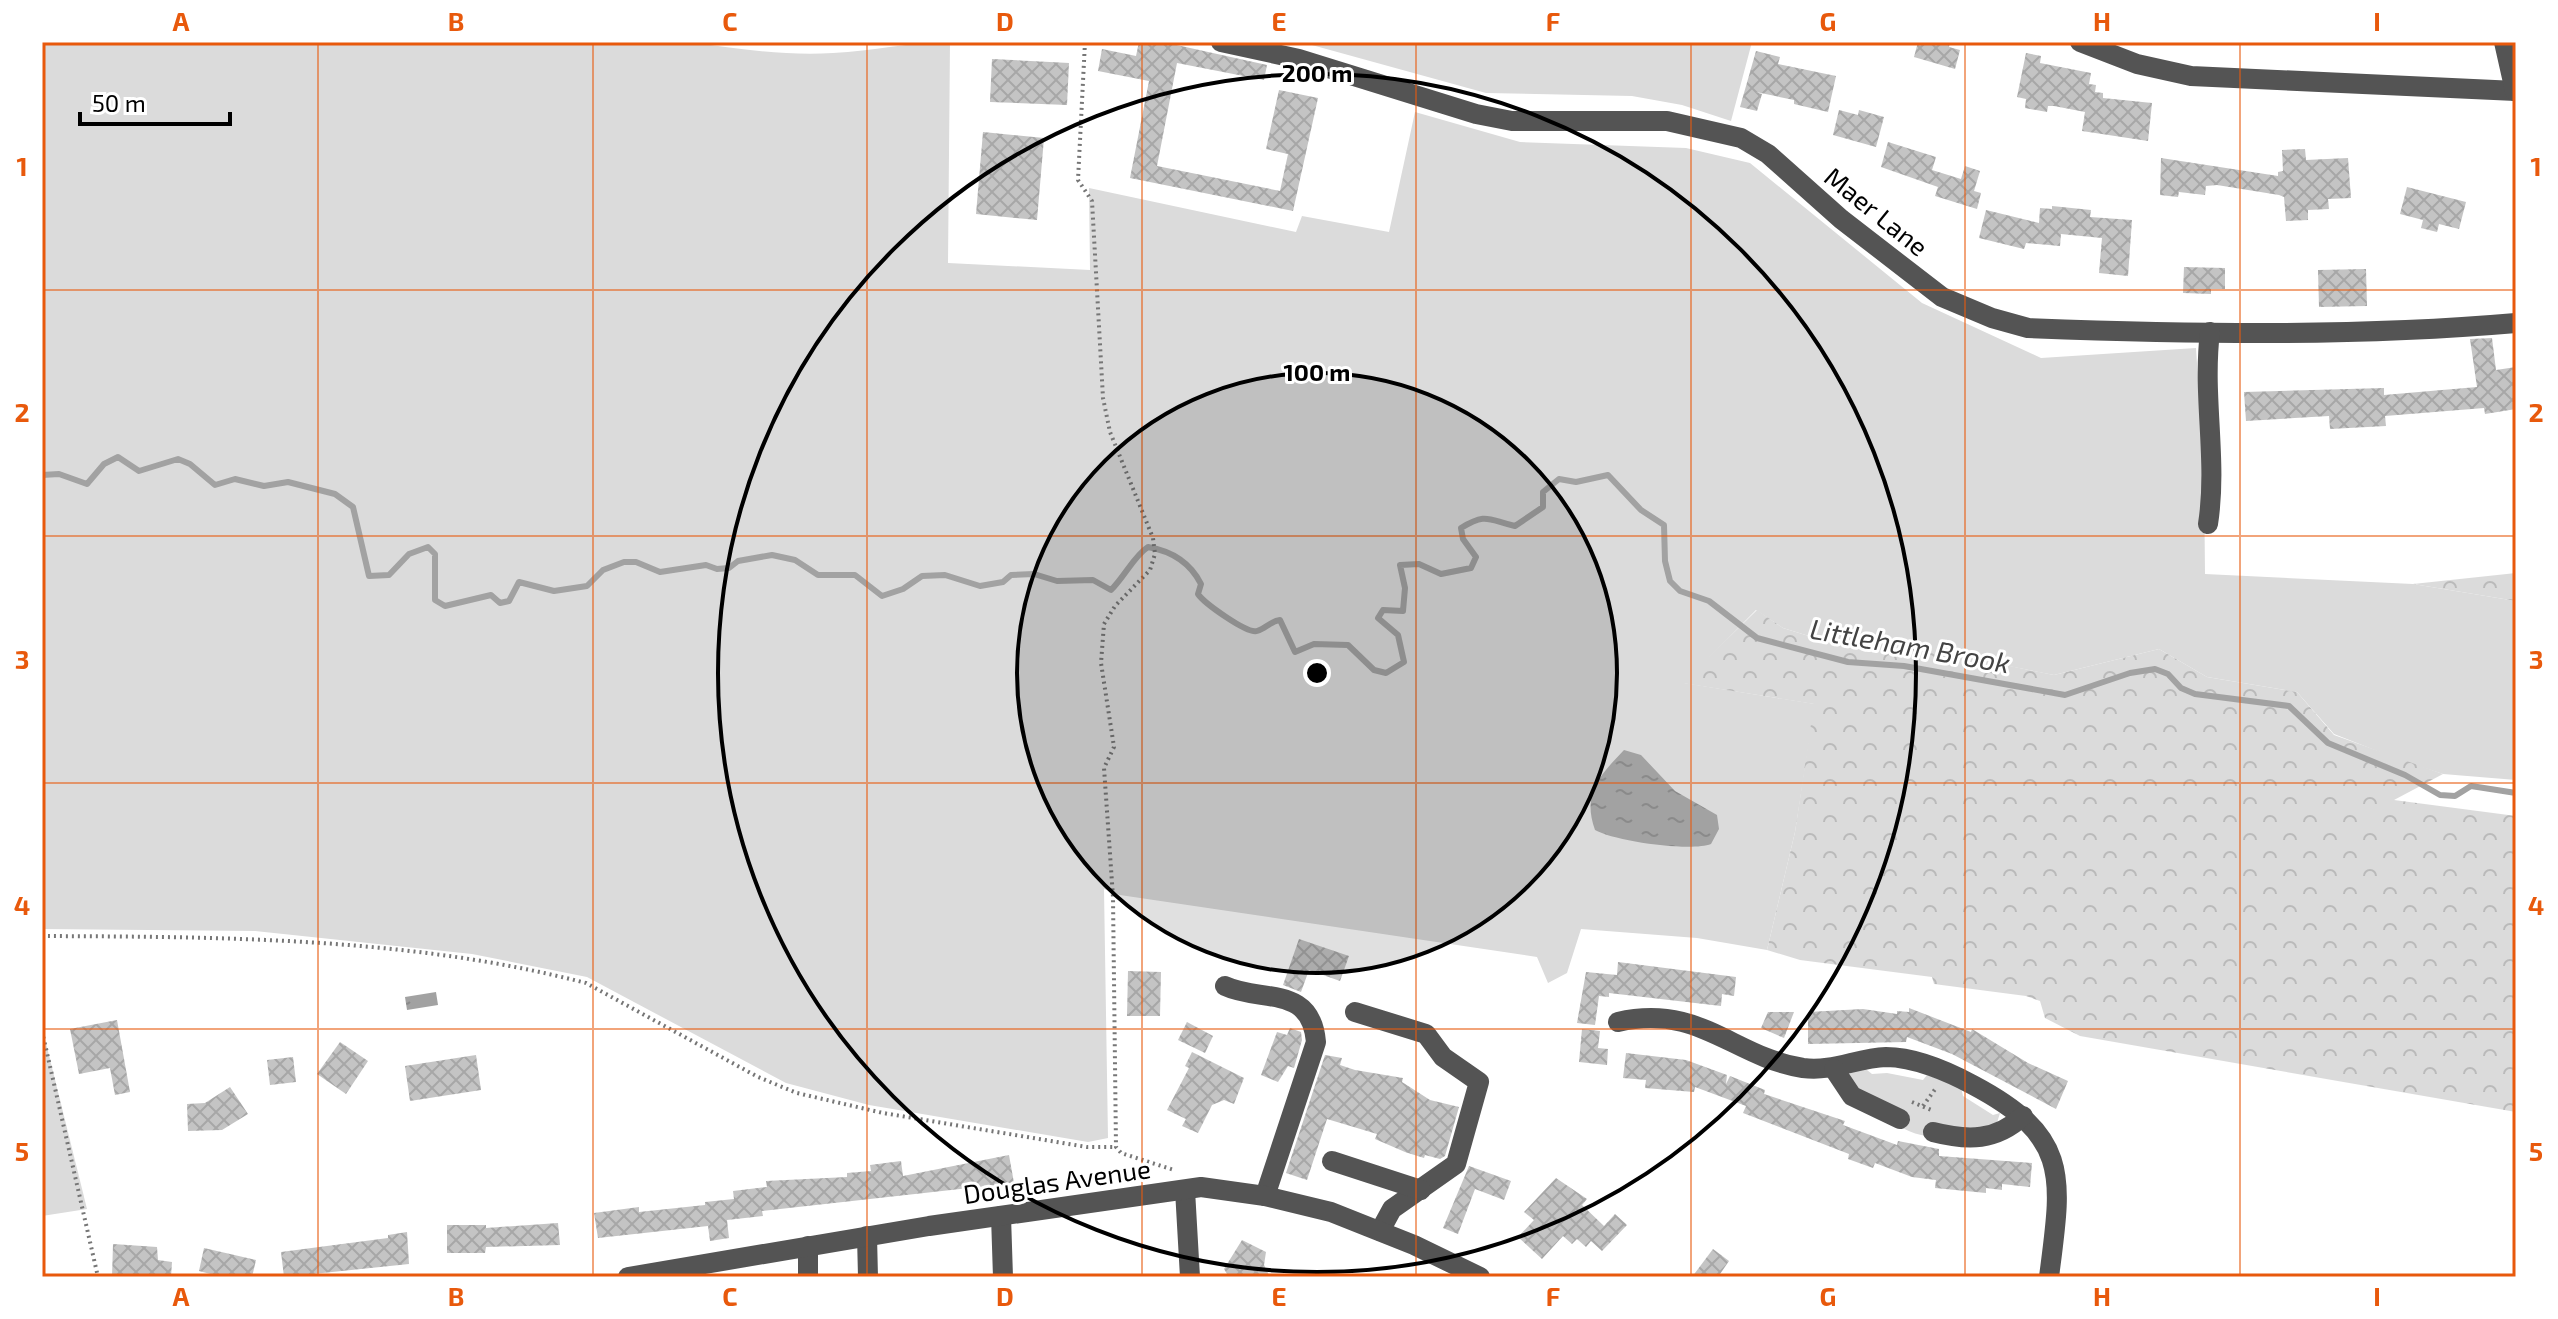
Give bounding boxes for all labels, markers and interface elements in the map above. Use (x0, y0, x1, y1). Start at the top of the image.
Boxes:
text: A (173, 5, 190, 36)
text: B (448, 5, 464, 36)
text: C (722, 5, 738, 36)
text: D (996, 5, 1014, 36)
text: E (1271, 5, 1287, 36)
text: F (1546, 5, 1560, 36)
text: G (1820, 5, 1836, 36)
text: H (2093, 5, 2111, 36)
text: I (2373, 5, 2381, 36)
text: 200 m (1282, 58, 1352, 87)
scale bar (80, 76, 230, 126)
text: 50 m (92, 88, 146, 117)
text: 1 (16, 150, 28, 181)
text: 1 (2530, 150, 2542, 181)
street label: Maer Lane (1819, 160, 1935, 262)
text: 100 m (1284, 357, 1350, 386)
text: 2 (14, 396, 30, 427)
text: 2 (2528, 396, 2544, 427)
water label: Littleham Brook (1807, 611, 2013, 679)
text: 3 (15, 643, 29, 674)
text: 3 (2529, 643, 2543, 674)
centre of rings (1303, 659, 1331, 687)
text: 4 (14, 889, 30, 920)
text: 4 (2528, 889, 2544, 920)
text: 5 (15, 1135, 29, 1166)
text: 5 (2529, 1135, 2543, 1166)
street label: Douglas Avenue (961, 1152, 1152, 1209)
text: A (173, 1280, 190, 1311)
text: B (448, 1280, 464, 1311)
text: C (722, 1280, 738, 1311)
text: D (996, 1280, 1014, 1311)
text: E (1271, 1280, 1287, 1311)
text: F (1546, 1280, 1560, 1311)
text: G (1820, 1280, 1836, 1311)
text: H (2093, 1280, 2111, 1311)
text: I (2373, 1280, 2381, 1311)

